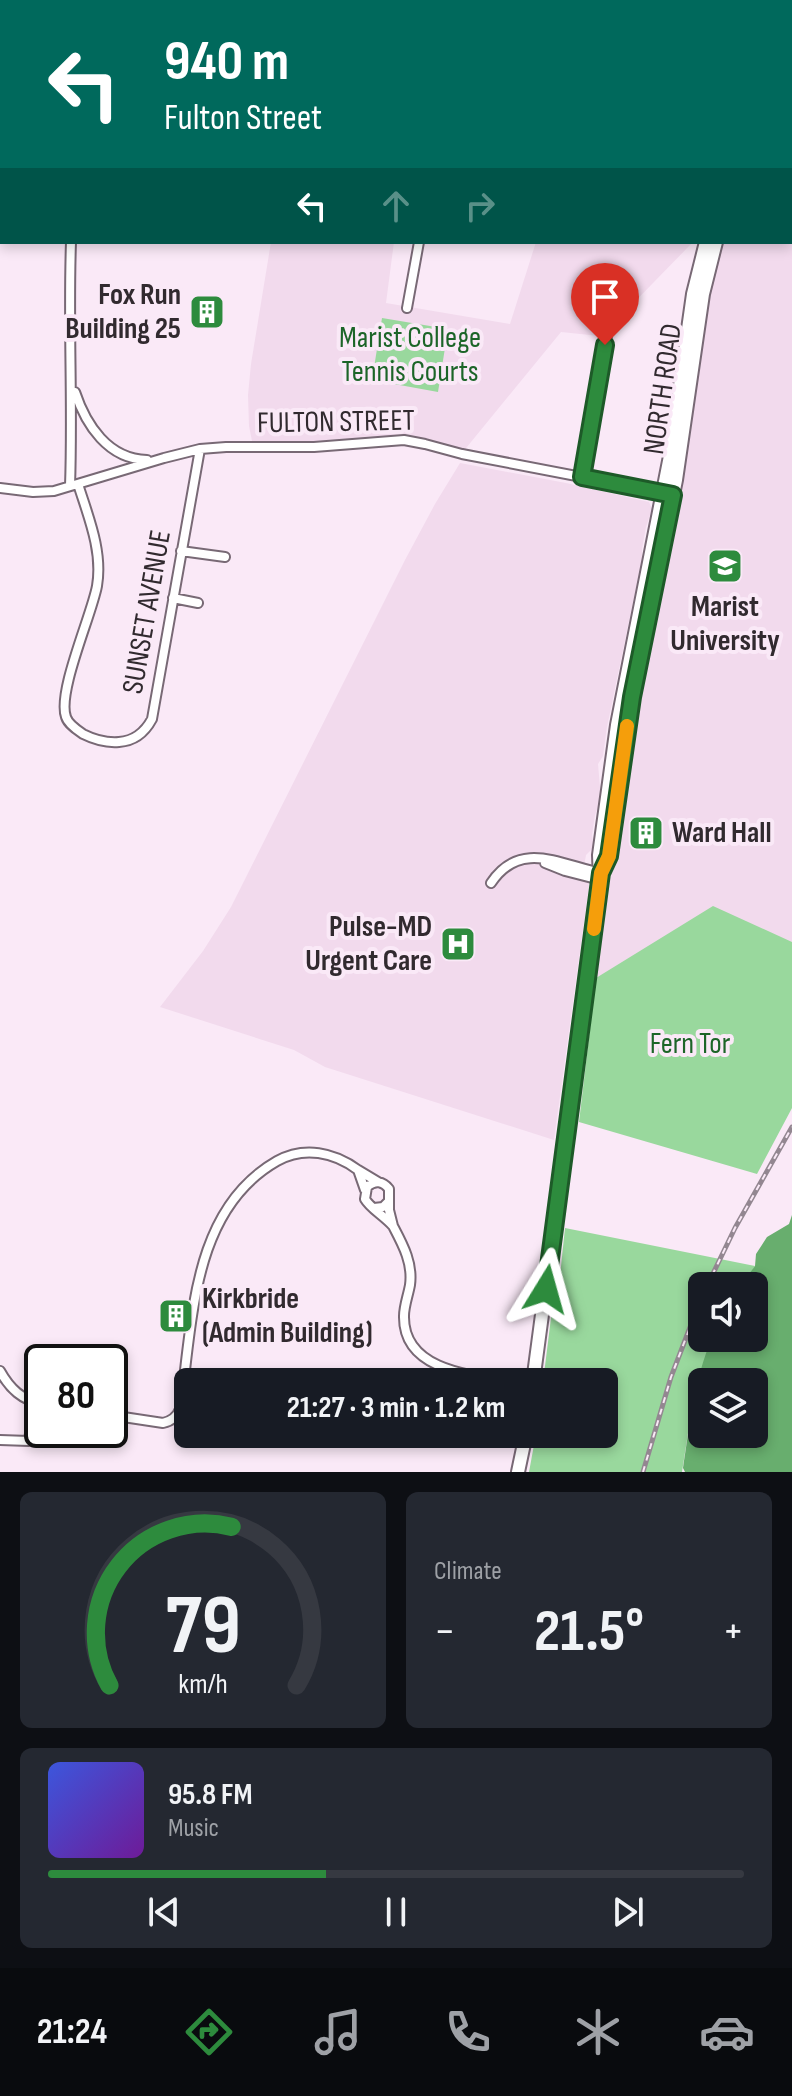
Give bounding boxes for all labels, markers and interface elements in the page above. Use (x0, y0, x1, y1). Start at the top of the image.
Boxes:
text: 940 m (164, 29, 289, 96)
icon: left (32, 32, 136, 136)
text: Fulton Street (164, 97, 322, 140)
icon: left (290, 184, 334, 228)
icon: ahead (374, 184, 418, 228)
icon: right (458, 184, 502, 228)
pin (571, 263, 639, 345)
icon: arrive (583, 275, 627, 319)
place label: Fox Run Building 25 (65, 277, 181, 347)
building icon: Fox Run Building 25 (188, 293, 226, 331)
park label: Marist College Tennis Courts (339, 320, 481, 390)
street label: NORTH ROAD (636, 321, 690, 457)
street label: FULTON STREET (257, 403, 415, 441)
street label: SUNSET AVENUE (115, 527, 179, 697)
school or university icon: Marist University (706, 547, 744, 585)
place label: Marist University (670, 589, 780, 659)
building icon: Ward Hall (627, 814, 665, 852)
place label: Ward Hall (672, 815, 771, 851)
place label: Pulse-MD Urgent Care (305, 909, 432, 979)
hospital icon: Pulse-MD Urgent Care (439, 925, 477, 963)
park label: Fern Tor (650, 1026, 731, 1062)
position arrow (504, 1247, 588, 1331)
map controls (688, 1272, 768, 1448)
button: sound (688, 1272, 768, 1352)
place label: Kirkbride (Admin Building) (202, 1281, 373, 1351)
building icon: Kirkbride (Admin Building) (157, 1297, 195, 1335)
speed limit sign: 80 (24, 1344, 128, 1448)
button: layers (688, 1368, 768, 1448)
text: 21:27 · 3 min · 1.2 km (287, 1390, 505, 1426)
text: Climate (434, 1556, 502, 1587)
text: 79 (165, 1577, 241, 1677)
text: 21.5° (534, 1596, 644, 1668)
text: − (434, 1605, 456, 1658)
text: + (722, 1605, 744, 1658)
text: km/h (178, 1667, 228, 1702)
text: 95.8 FM (168, 1777, 253, 1813)
text: Music (168, 1813, 219, 1844)
icon: previous (142, 1890, 186, 1934)
icon: pause (374, 1890, 418, 1934)
icon: next (606, 1890, 650, 1934)
icon: directions (181, 2004, 237, 2060)
icon: music (310, 2004, 366, 2060)
icon: phone (440, 2004, 496, 2060)
icon: climate (570, 2004, 626, 2060)
icon: car (699, 2004, 755, 2060)
text: 21:24 (37, 2011, 107, 2054)

